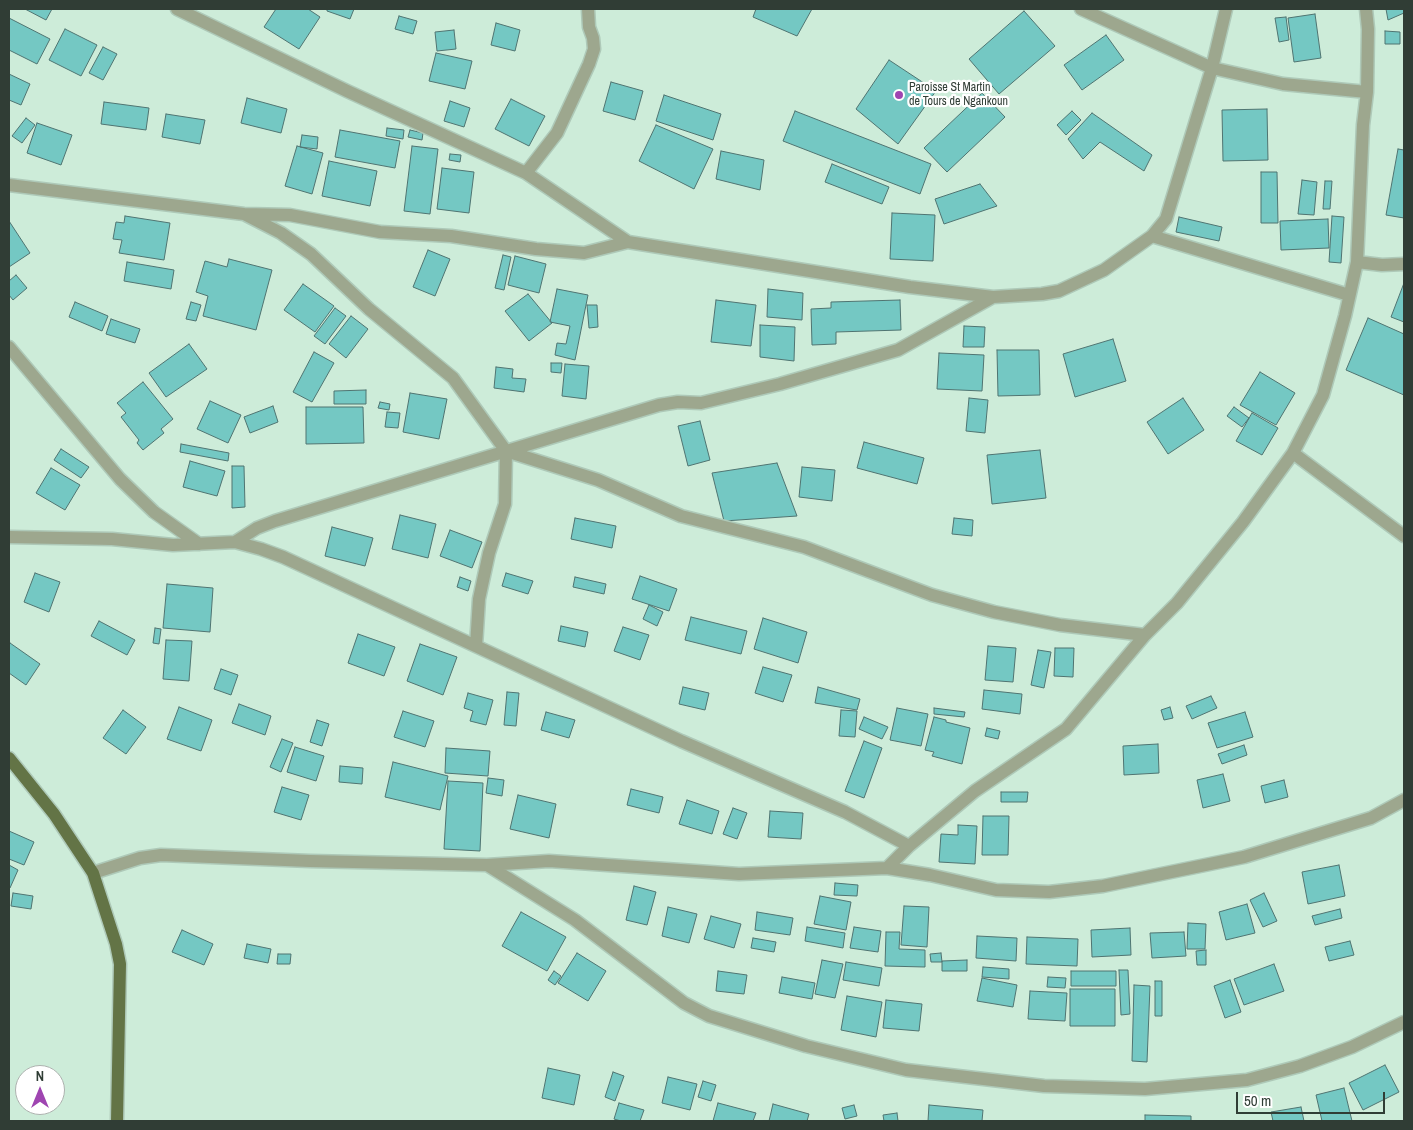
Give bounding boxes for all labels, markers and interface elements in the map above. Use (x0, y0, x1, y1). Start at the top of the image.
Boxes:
place label: Paroisse St Martin de Tours de Ngankoun (909, 81, 1008, 109)
marker: Paroisse St Martin de Tours de Ngankoun (893, 89, 905, 101)
north arrow (15, 1065, 65, 1115)
text: N (36, 1067, 44, 1085)
scale bar (1238, 1082, 1387, 1114)
text: 50 m (1244, 1090, 1271, 1111)

